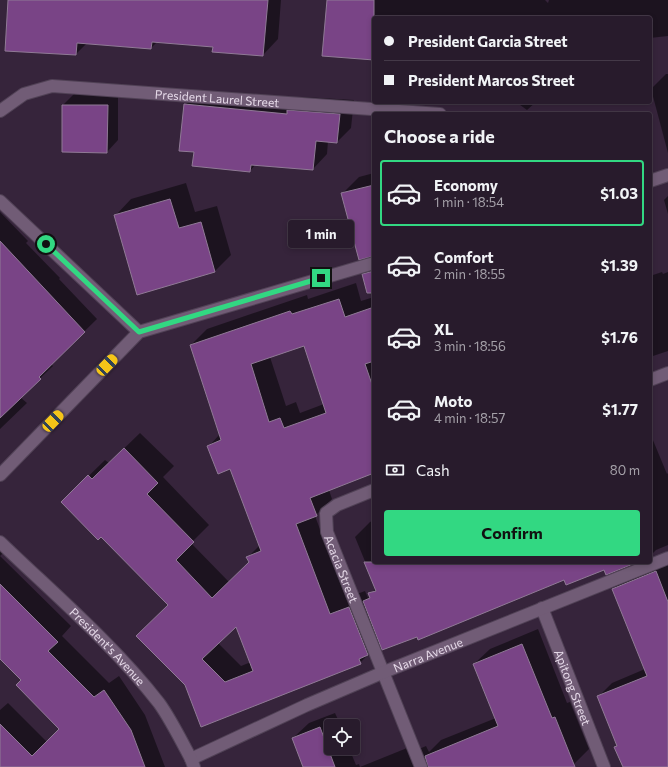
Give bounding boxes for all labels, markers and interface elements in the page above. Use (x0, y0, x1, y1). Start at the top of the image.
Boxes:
text: President Garcia Street (408, 32, 568, 50)
text: President Marcos Street (408, 71, 575, 89)
street label: President Laurel Street (154, 86, 280, 109)
text: Choose a ride (384, 125, 495, 147)
icon: car (386, 175, 422, 211)
text: Economy (434, 176, 498, 194)
text: $1.03 (600, 184, 638, 202)
text: 1 min · 18:54 (434, 194, 504, 210)
callout: 1 min (288, 220, 354, 248)
text: 1 min (306, 226, 336, 242)
route start (37, 235, 55, 253)
icon: car (386, 247, 422, 283)
text: Comfort (434, 248, 494, 266)
text: $1.39 (601, 256, 638, 274)
text: 2 min · 18:55 (434, 266, 505, 282)
route end (312, 269, 330, 287)
icon: car (386, 319, 422, 355)
text: XL (434, 320, 453, 338)
text: $1.76 (601, 328, 638, 346)
text: 3 min · 18:56 (434, 338, 506, 354)
car (94, 352, 120, 378)
icon: car (386, 391, 422, 427)
text: Moto (434, 392, 473, 410)
text: $1.77 (602, 400, 638, 418)
car (40, 408, 66, 434)
text: 4 min · 18:57 (434, 410, 505, 426)
icon: cash (384, 459, 406, 481)
text: Cash (416, 461, 450, 479)
text: 80 m (610, 462, 640, 478)
button: Confirm (384, 510, 640, 556)
street label: Acacia Street (322, 533, 362, 605)
street label: President's Avenue (67, 605, 148, 688)
street label: Narra Avenue (391, 634, 465, 675)
street label: Apitong Street (552, 647, 594, 727)
map controls (324, 719, 360, 755)
button: locate (324, 719, 360, 755)

